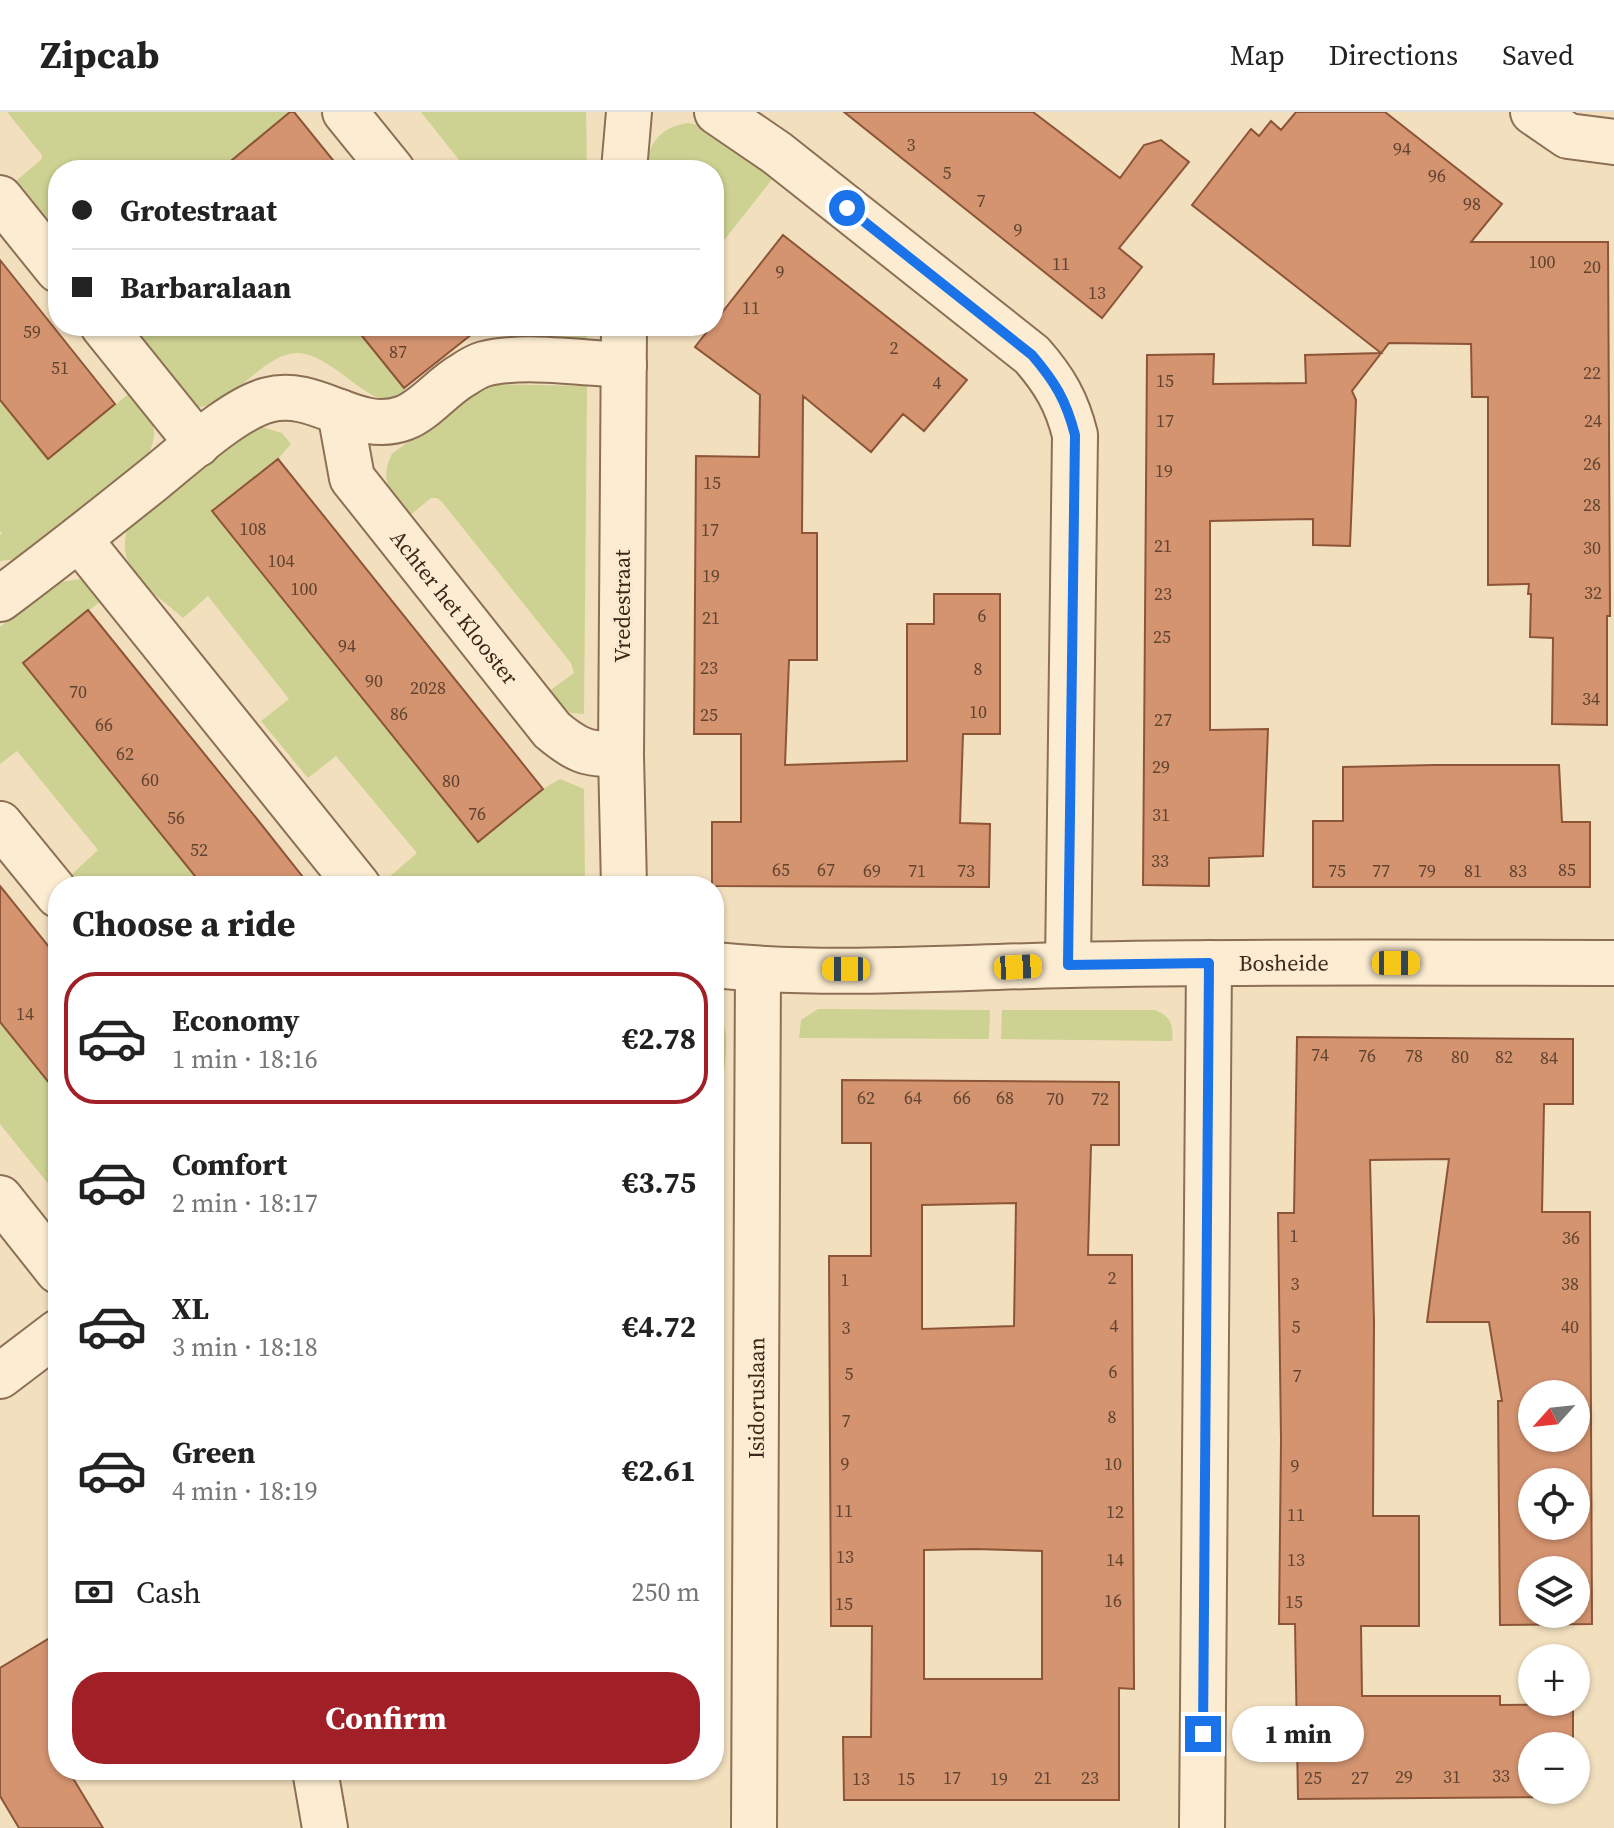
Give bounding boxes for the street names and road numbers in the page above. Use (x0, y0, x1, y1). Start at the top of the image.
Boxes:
street label: Achter het Klooster (384, 523, 526, 691)
street label: Vredestraat (607, 549, 637, 662)
street label: Bosheide (1239, 948, 1329, 978)
street label: Isidoruslaan (741, 1337, 771, 1459)

